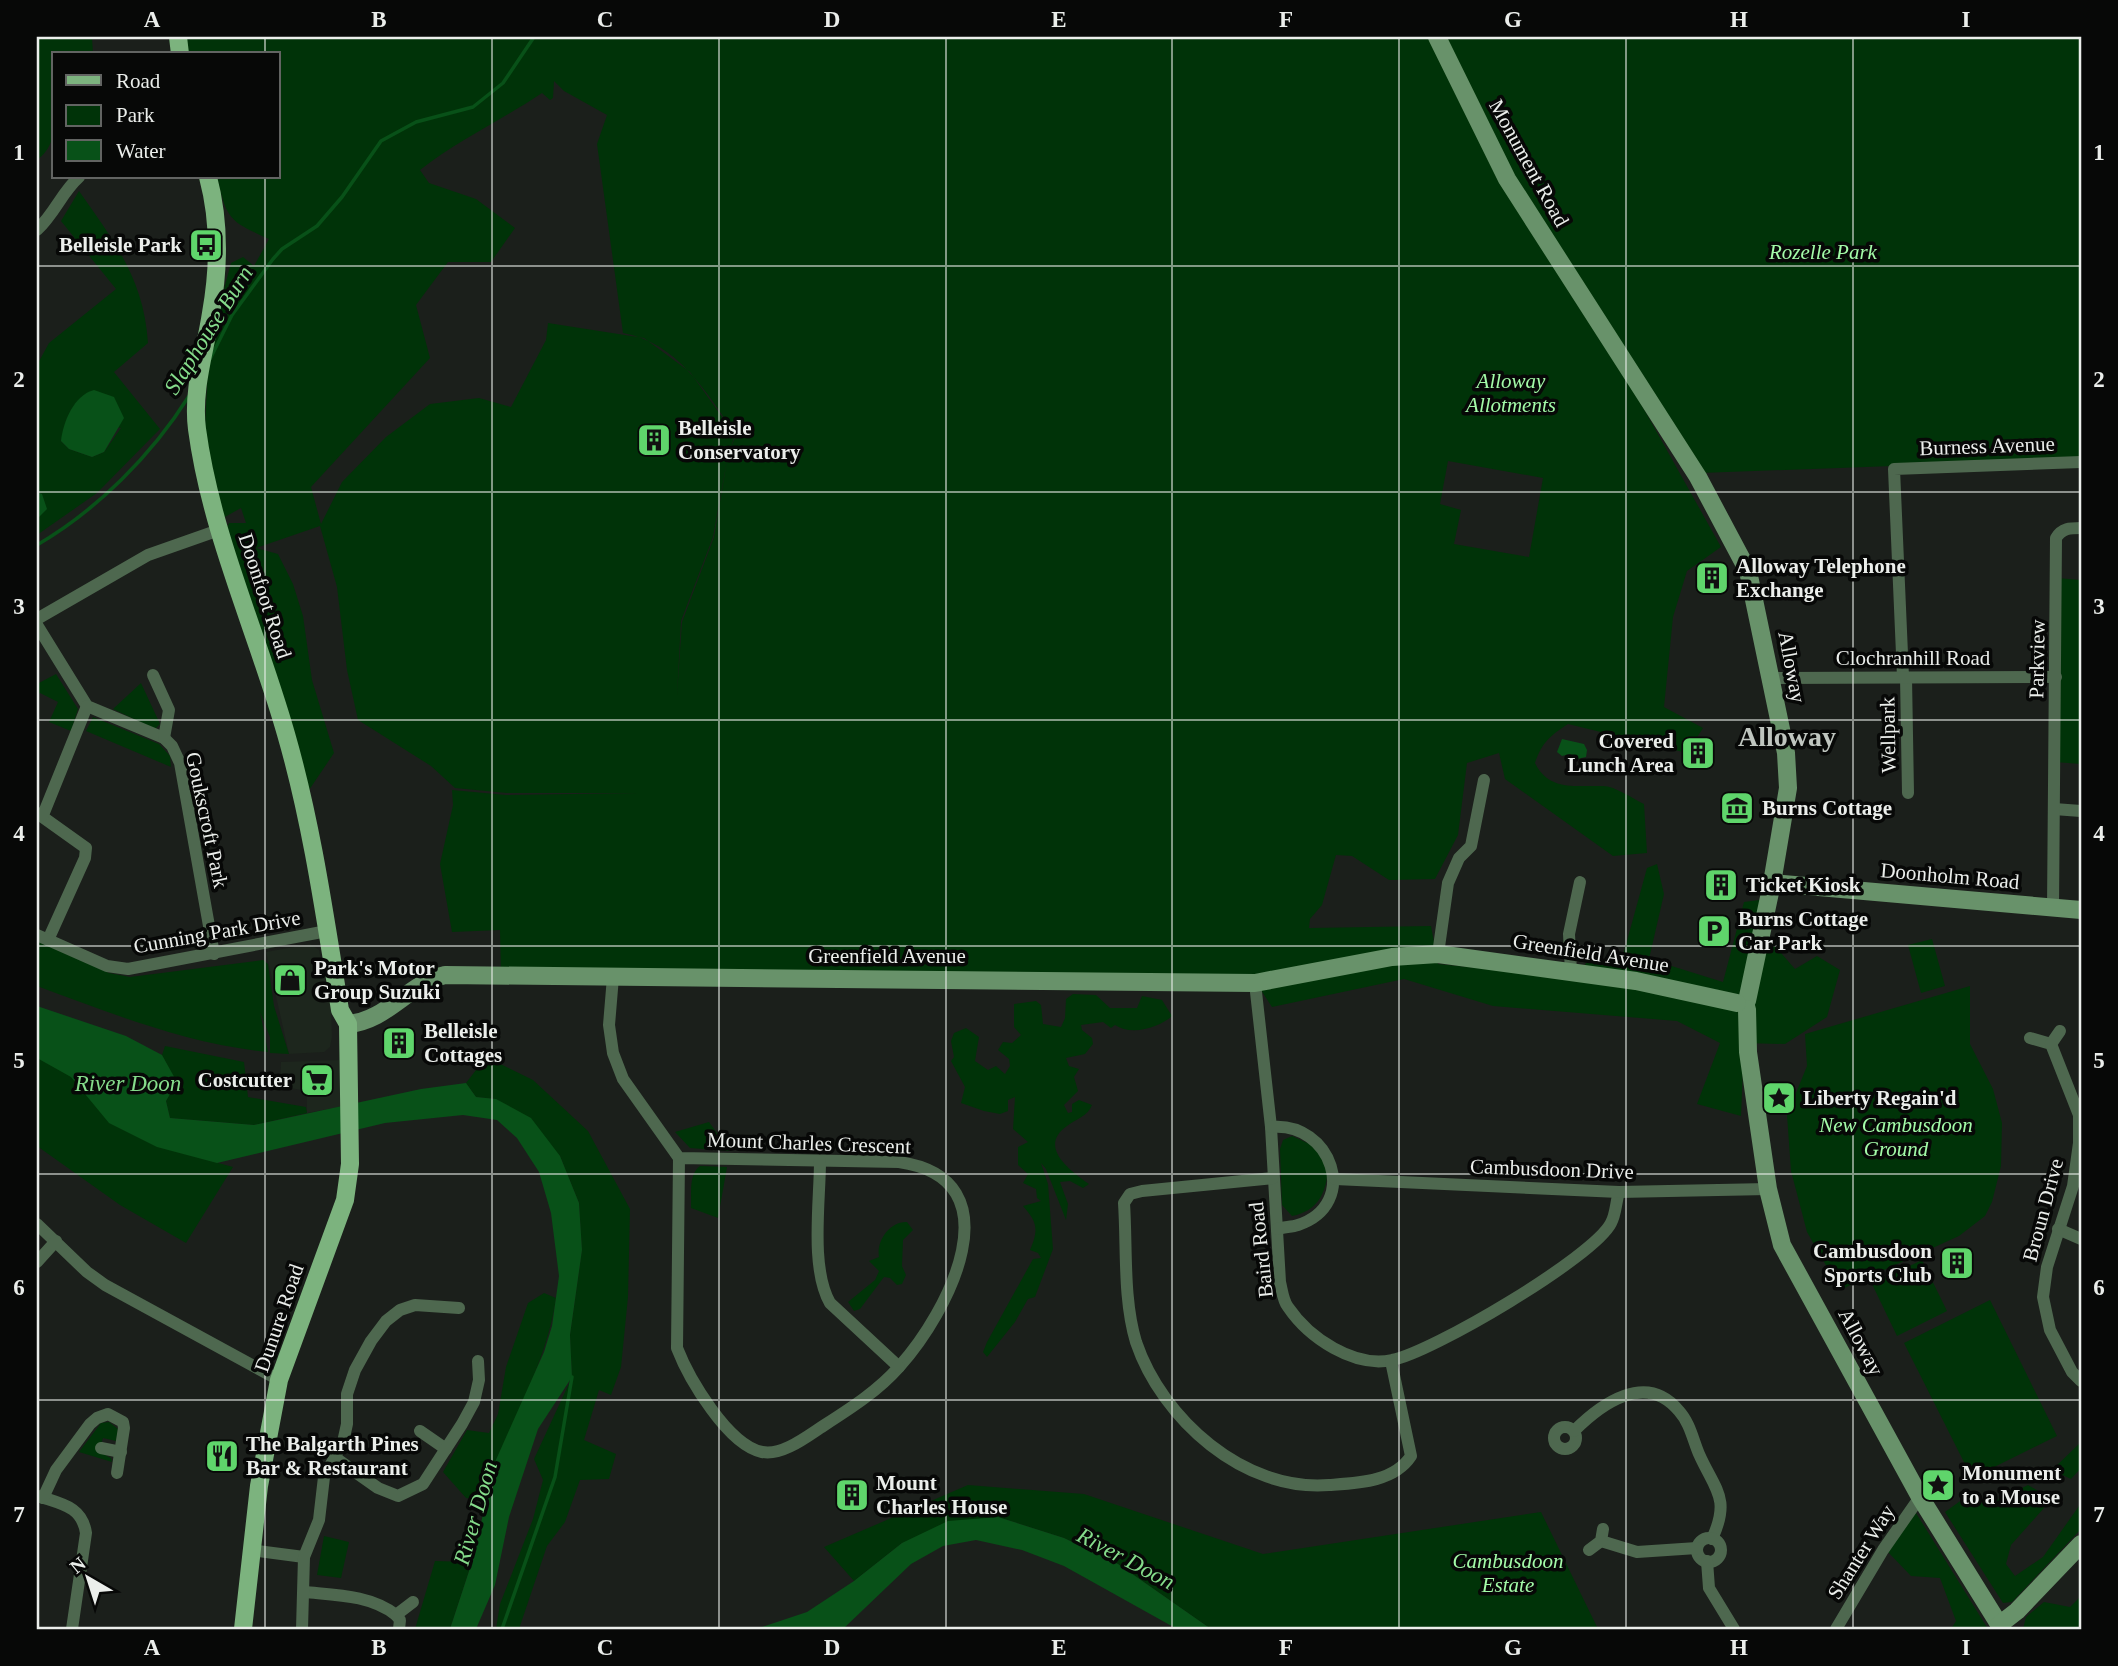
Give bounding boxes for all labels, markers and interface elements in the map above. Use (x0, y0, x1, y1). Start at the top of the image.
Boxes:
text: A (144, 7, 161, 32)
text: B (371, 7, 387, 32)
text: C (597, 7, 613, 32)
text: D (824, 7, 840, 32)
text: E (1051, 7, 1067, 32)
text: F (1279, 7, 1293, 32)
text: G (1504, 7, 1522, 32)
text: H (1730, 7, 1748, 32)
text: I (1962, 7, 1971, 32)
legend (52, 52, 280, 178)
text: Road (116, 69, 161, 93)
street label: Monument Road (1484, 95, 1574, 231)
text: Park (116, 103, 155, 127)
text: Water (116, 139, 166, 163)
text: 1 (13, 140, 25, 165)
text: 1 (2093, 140, 2105, 165)
bus stop icon: Belleisle Park (187, 226, 225, 264)
place label: Belleisle Park (59, 233, 182, 257)
park label: Rozelle Park (1768, 240, 1878, 264)
water label: Slaphouse Burn (159, 262, 258, 399)
text: 2 (13, 367, 25, 392)
text: 2 (2093, 367, 2105, 392)
park label: Alloway Allotments (1464, 369, 1556, 417)
place label: Belleisle Conservatory (678, 416, 801, 464)
building icon: Belleisle Conservatory (635, 421, 673, 459)
street label: Burness Avenue (1919, 432, 2055, 460)
street label: Doonfoot Road (233, 530, 297, 662)
place label: Alloway Telephone Exchange (1736, 554, 1906, 602)
building icon: Alloway Telephone Exchange (1693, 559, 1731, 597)
text: 3 (13, 594, 25, 619)
text: 3 (2093, 594, 2105, 619)
street label: Parkview (2024, 618, 2050, 699)
street label: Alloway (1773, 629, 1811, 705)
street label: Clochranhill Road (1836, 646, 1991, 670)
street label: Wellpark (1875, 696, 1901, 773)
district label: Alloway (1738, 721, 1836, 752)
place label: Covered Lunch Area (1568, 729, 1674, 777)
building icon: Covered Lunch Area (1679, 734, 1717, 772)
street label: Goukscroft Park (181, 750, 233, 891)
museum icon: Burns Cottage (1718, 789, 1756, 827)
place label: Burns Cottage (1762, 796, 1892, 820)
text: 4 (13, 821, 25, 846)
text: 4 (2093, 821, 2105, 846)
street label: Doonholm Road (1880, 858, 2021, 894)
building icon: Ticket Kiosk (1702, 866, 1740, 904)
place label: Ticket Kiosk (1746, 873, 1861, 897)
street label: Cunning Park Drive (132, 905, 302, 959)
place label: Burns Cottage Car Park (1738, 907, 1868, 955)
parking icon: Burns Cottage Car Park (1695, 912, 1733, 950)
street label: Greenfield Avenue (1511, 929, 1671, 977)
street label: Greenfield Avenue (808, 944, 966, 968)
place label: Park's Motor Group Suzuki (314, 956, 440, 1004)
shop icon: Park's Motor Group Suzuki (271, 961, 309, 999)
place label: Belleisle Cottages (424, 1019, 502, 1067)
building icon: Belleisle Cottages (380, 1024, 418, 1062)
text: 5 (13, 1048, 25, 1073)
text: 5 (2093, 1048, 2105, 1073)
supermarket icon: Costcutter (298, 1061, 336, 1099)
place label: Costcutter (198, 1068, 292, 1092)
water label: River Doon (74, 1071, 181, 1096)
place icon: Liberty Regain'd (1760, 1079, 1798, 1117)
place label: Liberty Regain'd (1803, 1086, 1957, 1110)
park label: New Cambusdoon Ground (1818, 1113, 1973, 1161)
street label: Mount Charles Crescent (707, 1127, 912, 1159)
street label: Cambusdoon Drive (1470, 1154, 1634, 1184)
street label: Broun Drive (2018, 1156, 2068, 1264)
street label: Baird Road (1244, 1200, 1278, 1299)
place label: Cambusdoon Sports Club (1813, 1239, 1932, 1287)
building icon: Cambusdoon Sports Club (1938, 1244, 1976, 1282)
street label: Dunure Road (249, 1260, 309, 1375)
text: 6 (13, 1275, 25, 1300)
text: 6 (2093, 1275, 2105, 1300)
street label: Alloway (1833, 1304, 1889, 1380)
place label: The Balgarth Pines Bar & Restaurant (246, 1432, 419, 1480)
restaurant icon: The Balgarth Pines Bar & Restaurant (203, 1437, 241, 1475)
water label: River Doon (448, 1458, 502, 1569)
place label: Monument to a Mouse (1962, 1461, 2061, 1509)
place icon: Monument to a Mouse (1919, 1466, 1957, 1504)
place label: Mount Charles House (876, 1471, 1007, 1519)
building icon: Mount Charles House (833, 1476, 871, 1514)
street label: Shanter Way (1822, 1500, 1900, 1604)
text: 7 (13, 1502, 25, 1527)
text: 7 (2093, 1502, 2105, 1527)
water label: River Doon (1072, 1522, 1179, 1595)
north arrow (52, 1544, 122, 1614)
park label: Cambusdoon Estate (1453, 1549, 1563, 1597)
text: N (66, 1553, 90, 1578)
text: A (144, 1635, 161, 1660)
text: B (371, 1635, 387, 1660)
text: C (597, 1635, 613, 1660)
text: D (824, 1635, 840, 1660)
text: E (1051, 1635, 1067, 1660)
text: F (1279, 1635, 1293, 1660)
text: G (1504, 1635, 1522, 1660)
text: H (1730, 1635, 1748, 1660)
text: I (1962, 1635, 1971, 1660)

